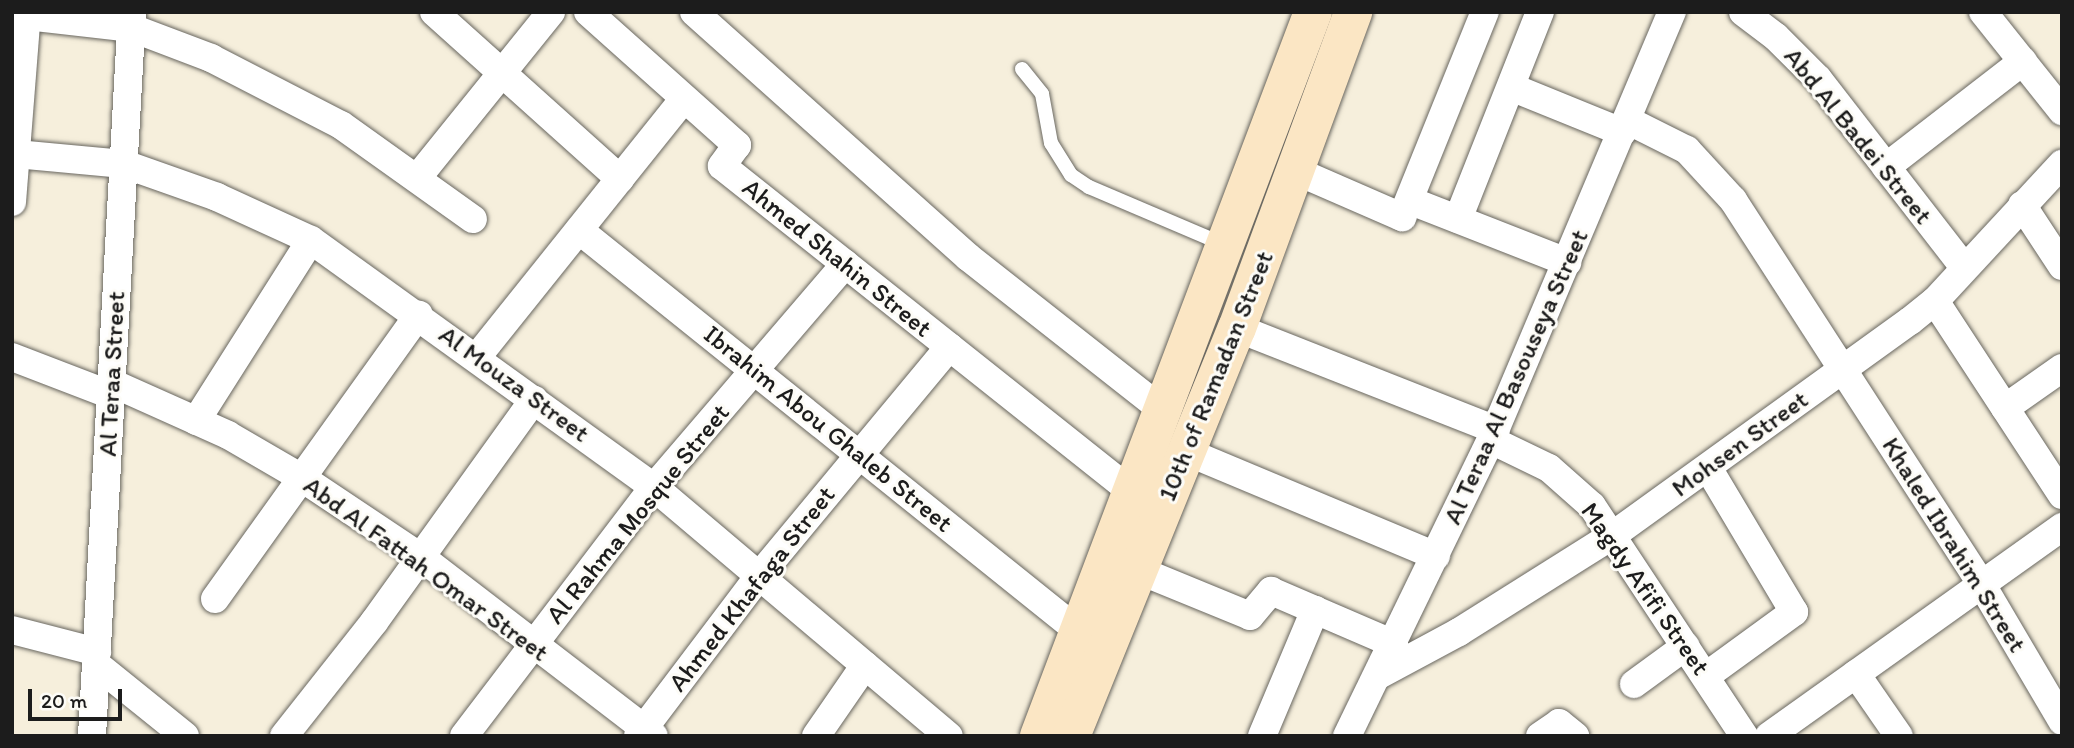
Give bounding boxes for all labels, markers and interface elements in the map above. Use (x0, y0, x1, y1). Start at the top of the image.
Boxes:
street label: Abd Al Badei Street (1777, 41, 1939, 231)
street label: Ahmed Shahin Street (736, 172, 938, 344)
street label: Al Teraa Al Basouseya Street (1437, 225, 1595, 529)
street label: 10th of Ramadan Street (1152, 247, 1280, 505)
street label: Al Teraa Street (92, 291, 132, 457)
street label: Al Mouza Street (433, 319, 595, 449)
street label: Ibrahim Abou Ghaleb Street (697, 319, 959, 539)
street label: Mohsen Street (1666, 384, 1814, 504)
street label: Al Rahma Mosque Street (540, 398, 736, 630)
street label: Khaled Ibrahim Street (1875, 432, 2033, 658)
street label: Abd Al Fattah Omar Street (297, 470, 555, 668)
street label: Ahmed Khafaga Street (662, 480, 842, 698)
street label: Magdy Afifi Street (1574, 497, 1716, 681)
scale bar (32, 674, 126, 718)
text: 20 m (41, 688, 87, 713)

